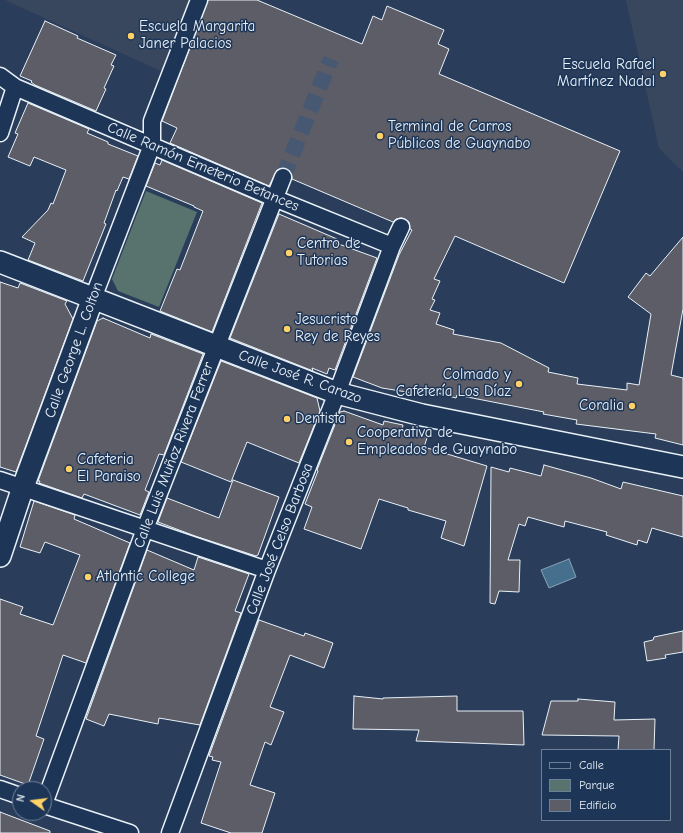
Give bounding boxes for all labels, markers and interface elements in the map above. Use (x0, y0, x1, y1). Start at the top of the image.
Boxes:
place label: Escuela Margarita Janer Palacios (139, 18, 255, 53)
marker: Escuela Margarita Janer Palacios (126, 31, 136, 41)
place label: Escuela Rafael Martínez Nadal (557, 56, 655, 91)
marker: Escuela Rafael Martínez Nadal (658, 69, 668, 79)
street label: Calle Ramón Emeterio Betances (104, 118, 302, 216)
place label: Terminal de Carros Públicos de Guaynabo (388, 118, 530, 153)
marker: Terminal de Carros Públicos de Guaynabo (375, 131, 385, 141)
place label: Centro de Tutorias (297, 235, 360, 270)
marker: Centro de Tutorias (284, 248, 294, 258)
street label: Calle George L. Colton (41, 279, 107, 421)
place label: Jesucristo Rey de Reyes (295, 311, 380, 346)
marker: Jesucristo Rey de Reyes (282, 324, 292, 334)
street label: Calle José R. Carazo (236, 346, 364, 408)
street label: Calle Luis Muñoz Rivera Ferrer (130, 359, 218, 551)
place label: Colmado y Cafetería Los Díaz (396, 366, 511, 401)
marker: Colmado y Cafetería Los Díaz (514, 379, 524, 389)
place label: Coralia (579, 397, 624, 415)
marker: Coralia (627, 401, 637, 411)
place label: Dentista (295, 410, 346, 428)
marker: Dentista (282, 414, 292, 424)
place label: Cooperativa de Empleados de Guaynabo (357, 424, 517, 459)
marker: Cooperativa de Empleados de Guaynabo (344, 437, 354, 447)
place label: Cafeteria El Paraiso (77, 451, 141, 486)
street label: Calle José Celso Barbosa (243, 460, 317, 618)
marker: Cafeteria El Paraiso (64, 464, 74, 474)
place label: Atlantic College (96, 568, 195, 586)
marker: Atlantic College (83, 572, 93, 582)
legend (541, 749, 671, 821)
text: Calle (579, 758, 604, 772)
text: Parque (579, 778, 614, 792)
north arrow (12, 781, 52, 821)
text: N (14, 793, 28, 803)
text: Edificio (579, 798, 616, 812)

